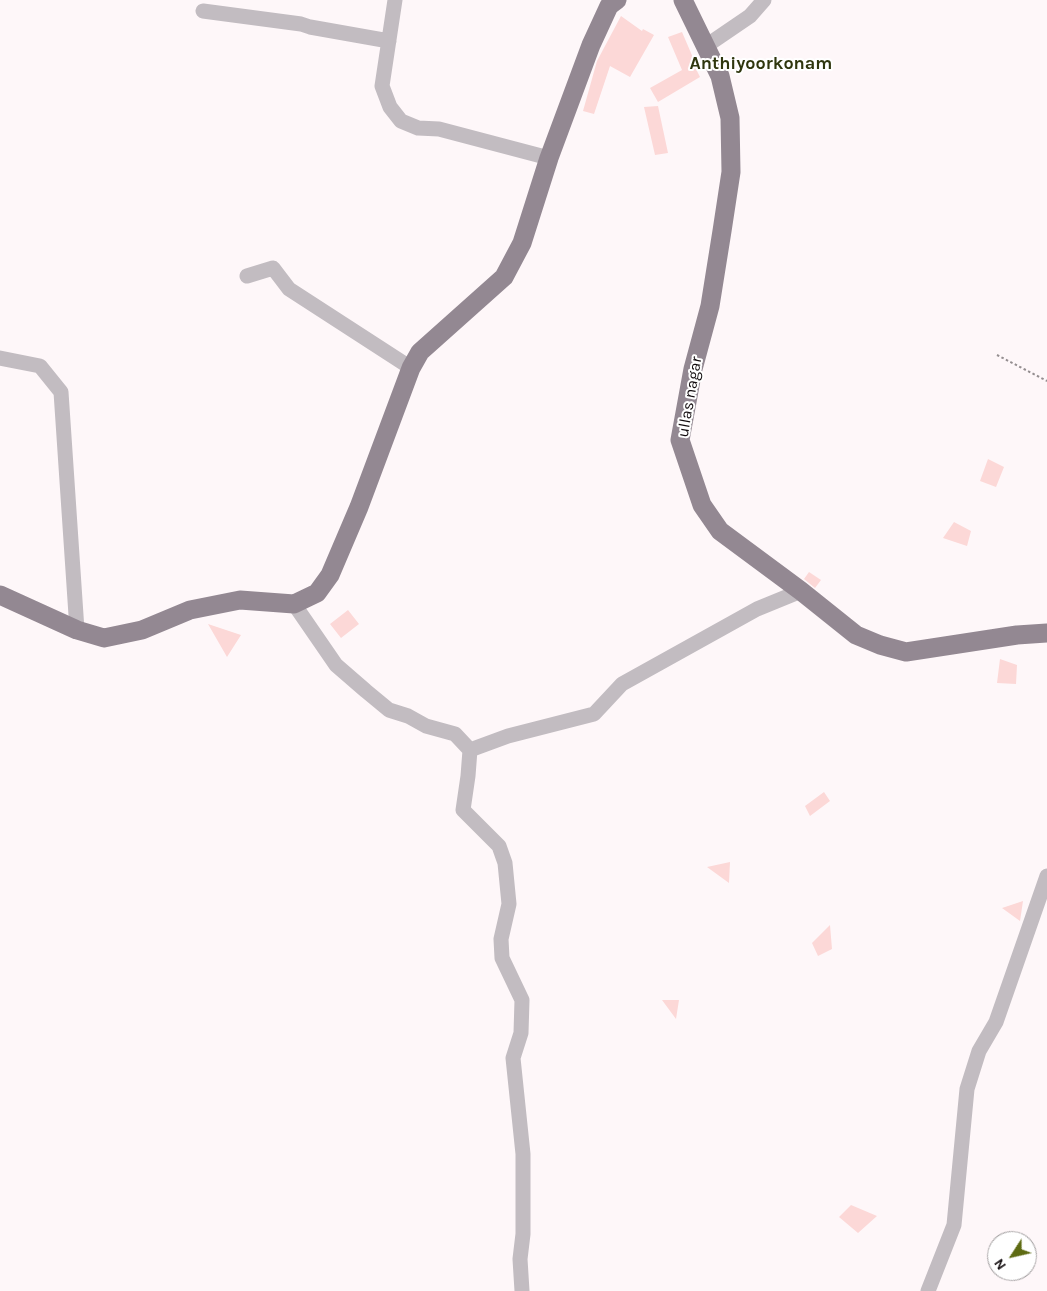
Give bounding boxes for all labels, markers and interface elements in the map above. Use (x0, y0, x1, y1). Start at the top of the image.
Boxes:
district label: Anthiyoorkonam (690, 53, 832, 75)
street label: ullas nagar (673, 355, 707, 439)
north arrow (987, 1231, 1037, 1281)
text: N (990, 1255, 1010, 1273)

